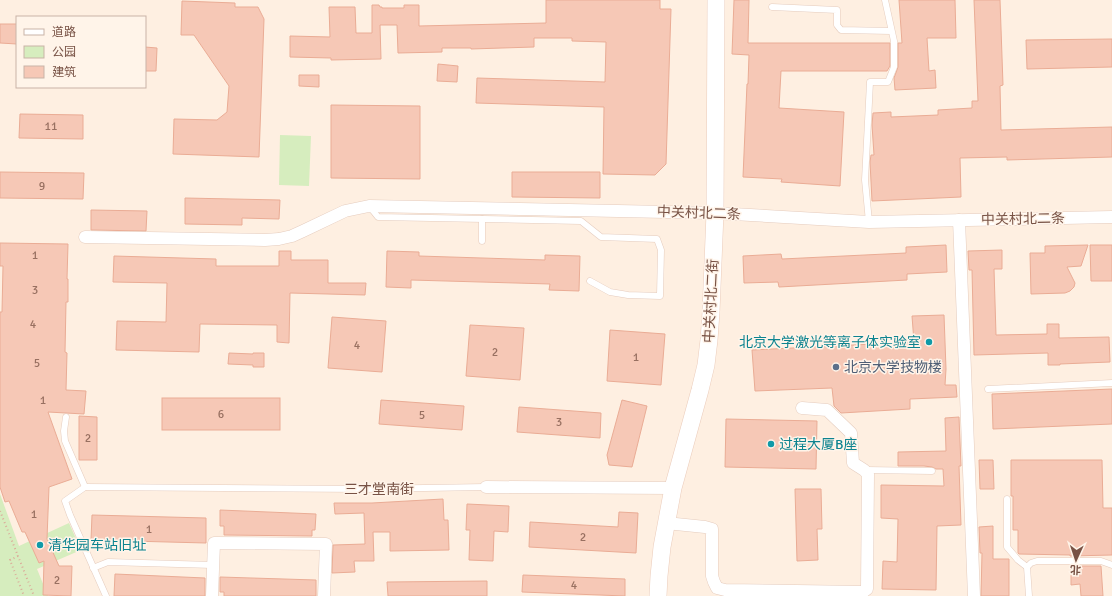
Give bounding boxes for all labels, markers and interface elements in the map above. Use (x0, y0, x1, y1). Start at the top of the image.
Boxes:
legend (16, 16, 146, 88)
text: 道路 (52, 25, 76, 40)
text: 公园 (52, 45, 76, 60)
text: 建筑 (52, 65, 76, 80)
house number: 11 (45, 119, 57, 134)
house number: 9 (39, 179, 45, 194)
street label: 中关村北二条 (657, 203, 741, 223)
street label: 中关村北二条 (981, 210, 1065, 228)
house number: 1 (32, 248, 38, 263)
street label: 中关村北二街 (700, 259, 722, 343)
house number: 3 (32, 283, 38, 298)
house number: 4 (30, 317, 37, 332)
place label: 北京大学激光等离子体实验室 (739, 334, 921, 351)
marker: 北京大学激光等离子体实验室 (924, 337, 934, 347)
house number: 4 (354, 338, 361, 353)
house number: 2 (492, 345, 498, 360)
house number: 1 (633, 350, 639, 365)
house number: 5 (34, 356, 40, 371)
place label: 北京大学技物楼 (844, 359, 942, 376)
marker: 北京大学技物楼 (831, 362, 841, 372)
house number: 1 (40, 393, 46, 408)
house number: 6 (218, 407, 224, 422)
house number: 5 (419, 408, 425, 423)
house number: 3 (556, 415, 562, 430)
house number: 2 (85, 431, 91, 446)
place label: 过程大厦B座 (779, 436, 857, 453)
marker: 过程大厦B座 (766, 439, 776, 449)
street label: 三才堂南街 (344, 481, 414, 498)
house number: 1 (31, 507, 37, 522)
house number: 1 (146, 522, 152, 537)
house number: 2 (580, 530, 586, 545)
place label: 清华园车站旧址 (48, 537, 146, 554)
marker: 清华园车站旧址 (35, 540, 45, 550)
north arrow (1056, 540, 1096, 580)
text: 北 (1070, 563, 1081, 576)
house number: 2 (54, 573, 60, 588)
house number: 4 (571, 578, 578, 593)

